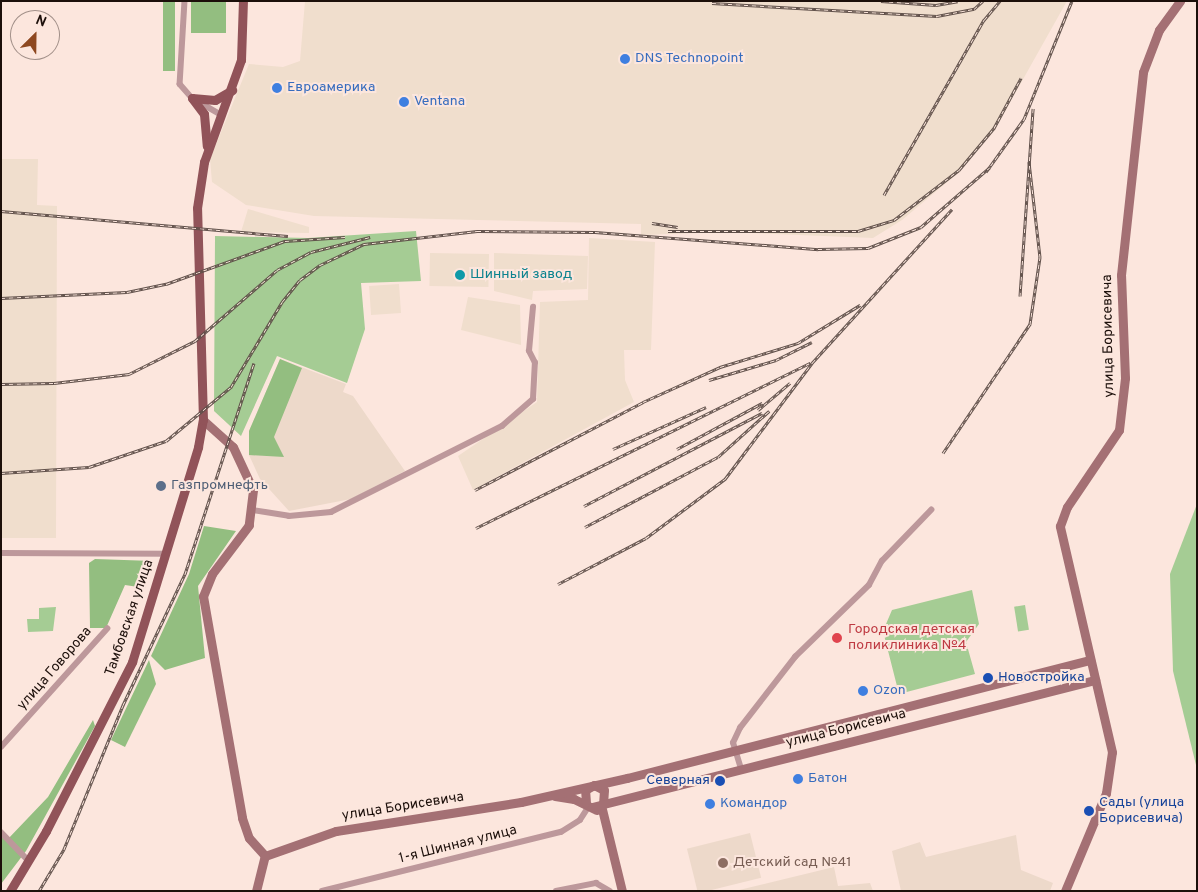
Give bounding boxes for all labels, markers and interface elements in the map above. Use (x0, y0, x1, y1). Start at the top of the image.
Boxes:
north arrow (10, 10, 60, 60)
text: N (33, 12, 49, 31)
place label: DNS Technopoint (635, 51, 744, 67)
marker: DNS Technopoint (619, 53, 631, 65)
place label: Евроамерика (287, 80, 375, 96)
marker: Евроамерика (271, 82, 283, 94)
place label: Ventana (414, 94, 465, 110)
marker: Ventana (398, 96, 410, 108)
place label: Шинный завод (470, 267, 572, 283)
marker: Шинный завод (454, 269, 466, 281)
street label: улица Борисевича (1100, 274, 1118, 398)
place label: Газпромнефть (171, 478, 268, 494)
marker: Газпромнефть (155, 480, 167, 492)
street label: Тамбовская улица (102, 558, 158, 678)
place label: Городская детская поликлиника №4 (848, 622, 975, 654)
street label: улица Говорова (14, 624, 96, 714)
marker: Городская детская поликлиника №4 (830, 631, 844, 645)
place label: Новостройка (998, 670, 1085, 686)
marker: Новостройка (982, 672, 994, 684)
place label: Ozon (873, 683, 906, 699)
marker: Ozon (857, 685, 869, 697)
street label: улица Борисевича (784, 706, 908, 752)
place label: Батон (808, 771, 847, 787)
place label: Северная (646, 773, 710, 789)
marker: Батон (792, 773, 804, 785)
marker: Северная (714, 775, 726, 787)
street label: улица Борисевича (341, 789, 465, 825)
place label: Сады (улица Борисевича) (1099, 795, 1184, 828)
place label: Командор (720, 796, 787, 812)
marker: Командор (704, 798, 716, 810)
marker: Сады (улица Борисевича) (1083, 805, 1095, 817)
street label: 1-я Шинная улица (397, 822, 519, 868)
place label: Детский сад №41 (733, 855, 851, 871)
marker: Детский сад №41 (717, 857, 729, 869)

